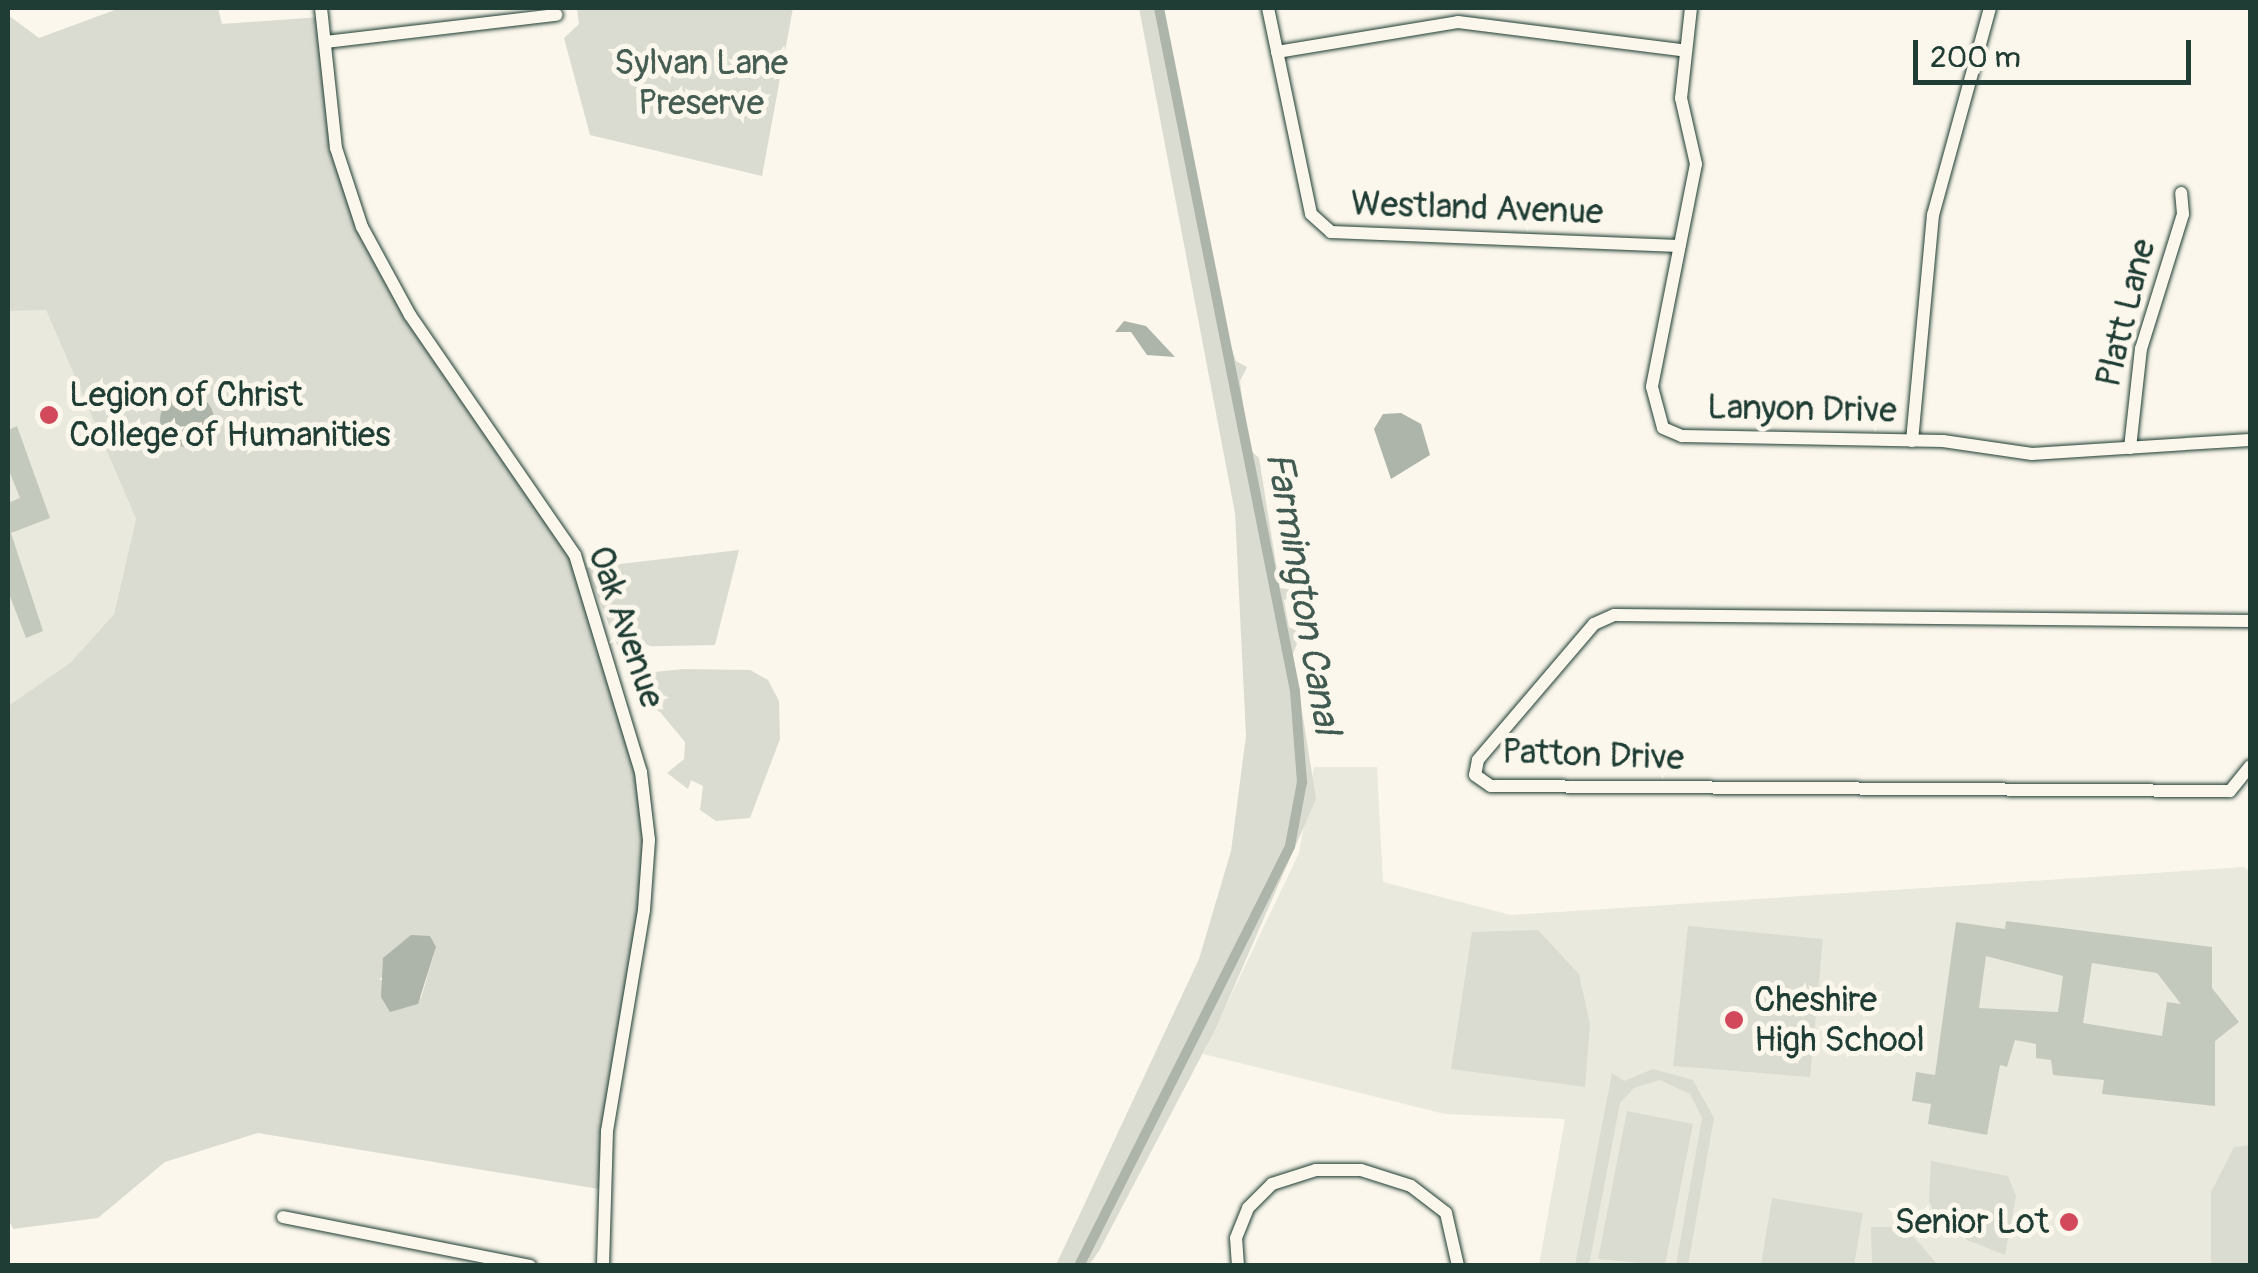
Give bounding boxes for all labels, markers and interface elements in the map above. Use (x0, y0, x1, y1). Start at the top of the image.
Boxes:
scale bar (1918, 20, 2196, 82)
text: 200 m (1930, 39, 2021, 76)
park label: Sylvan Lane Preserve (614, 42, 788, 124)
street label: Westland Avenue (1350, 183, 1604, 233)
street label: Platt Lane (2087, 235, 2165, 391)
place label: Legion of Christ College of Humanities (69, 374, 391, 456)
street label: Lanyon Drive (1707, 386, 1897, 432)
marker: Legion of Christ College of Humanities (38, 404, 60, 426)
water label: Farmington Canal (1255, 448, 1349, 738)
street label: Oak Avenue (579, 541, 673, 713)
street label: Patton Drive (1501, 731, 1685, 779)
place label: Cheshire High School (1754, 979, 1925, 1061)
marker: Cheshire High School (1723, 1009, 1745, 1031)
place label: Senior Lot (1894, 1201, 2049, 1243)
marker: Senior Lot (2058, 1211, 2080, 1233)

